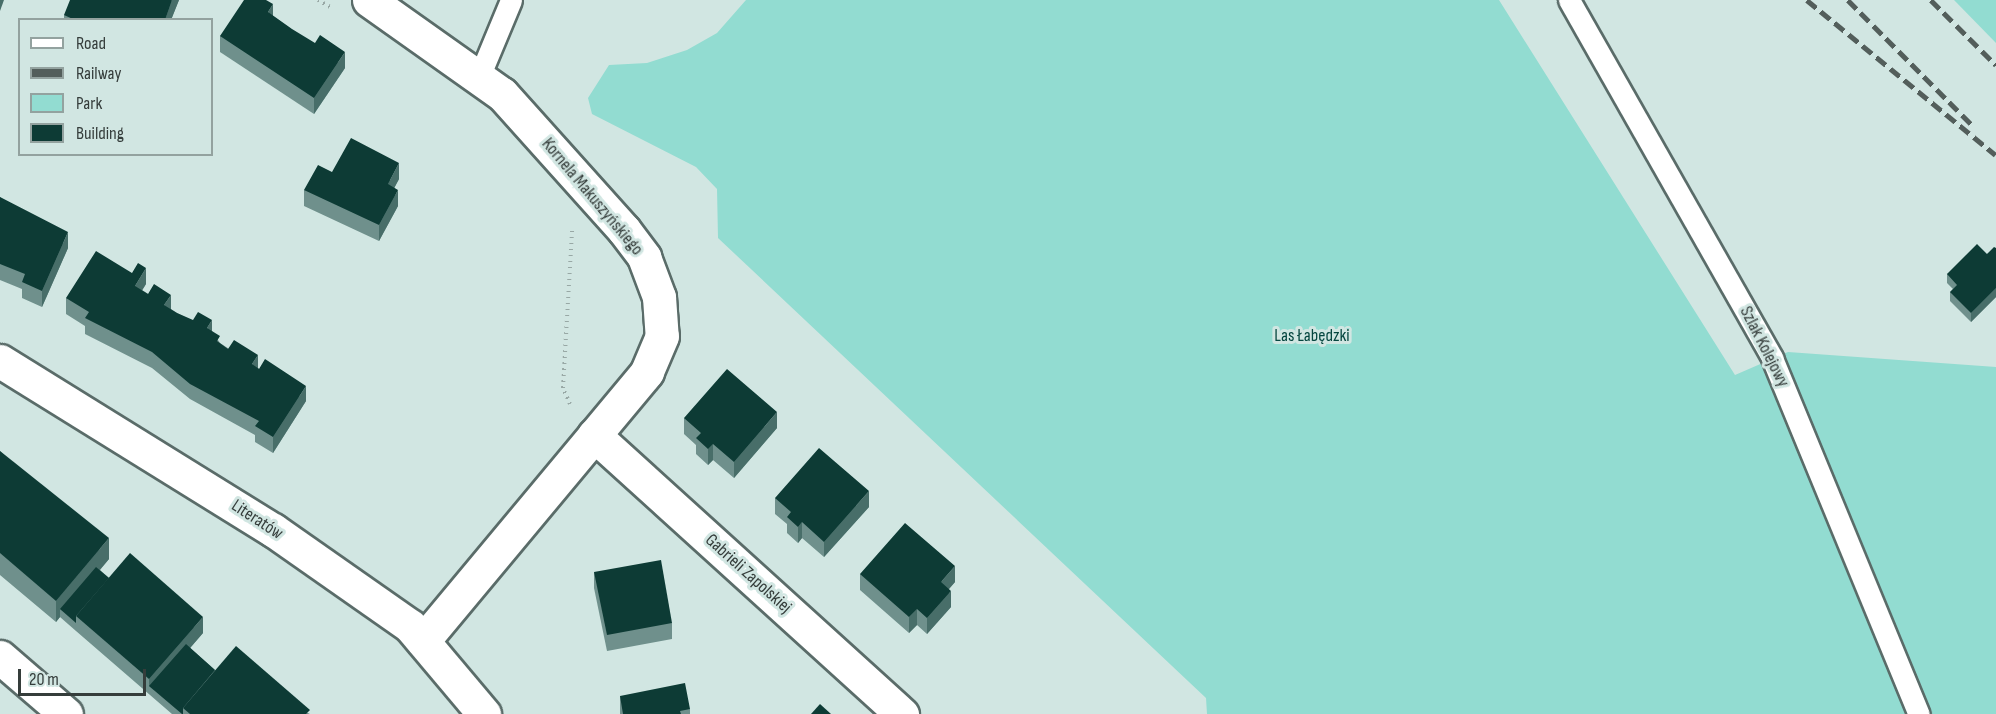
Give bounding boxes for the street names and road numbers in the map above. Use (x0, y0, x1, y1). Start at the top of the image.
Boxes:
street label: Kornela Makuszyńskiego (537, 134, 647, 260)
street label: Szlak Kolejowy (1734, 303, 1794, 391)
street label: Literatów (227, 495, 287, 545)
street label: Gabrieli Zapolskiej (700, 530, 796, 618)

